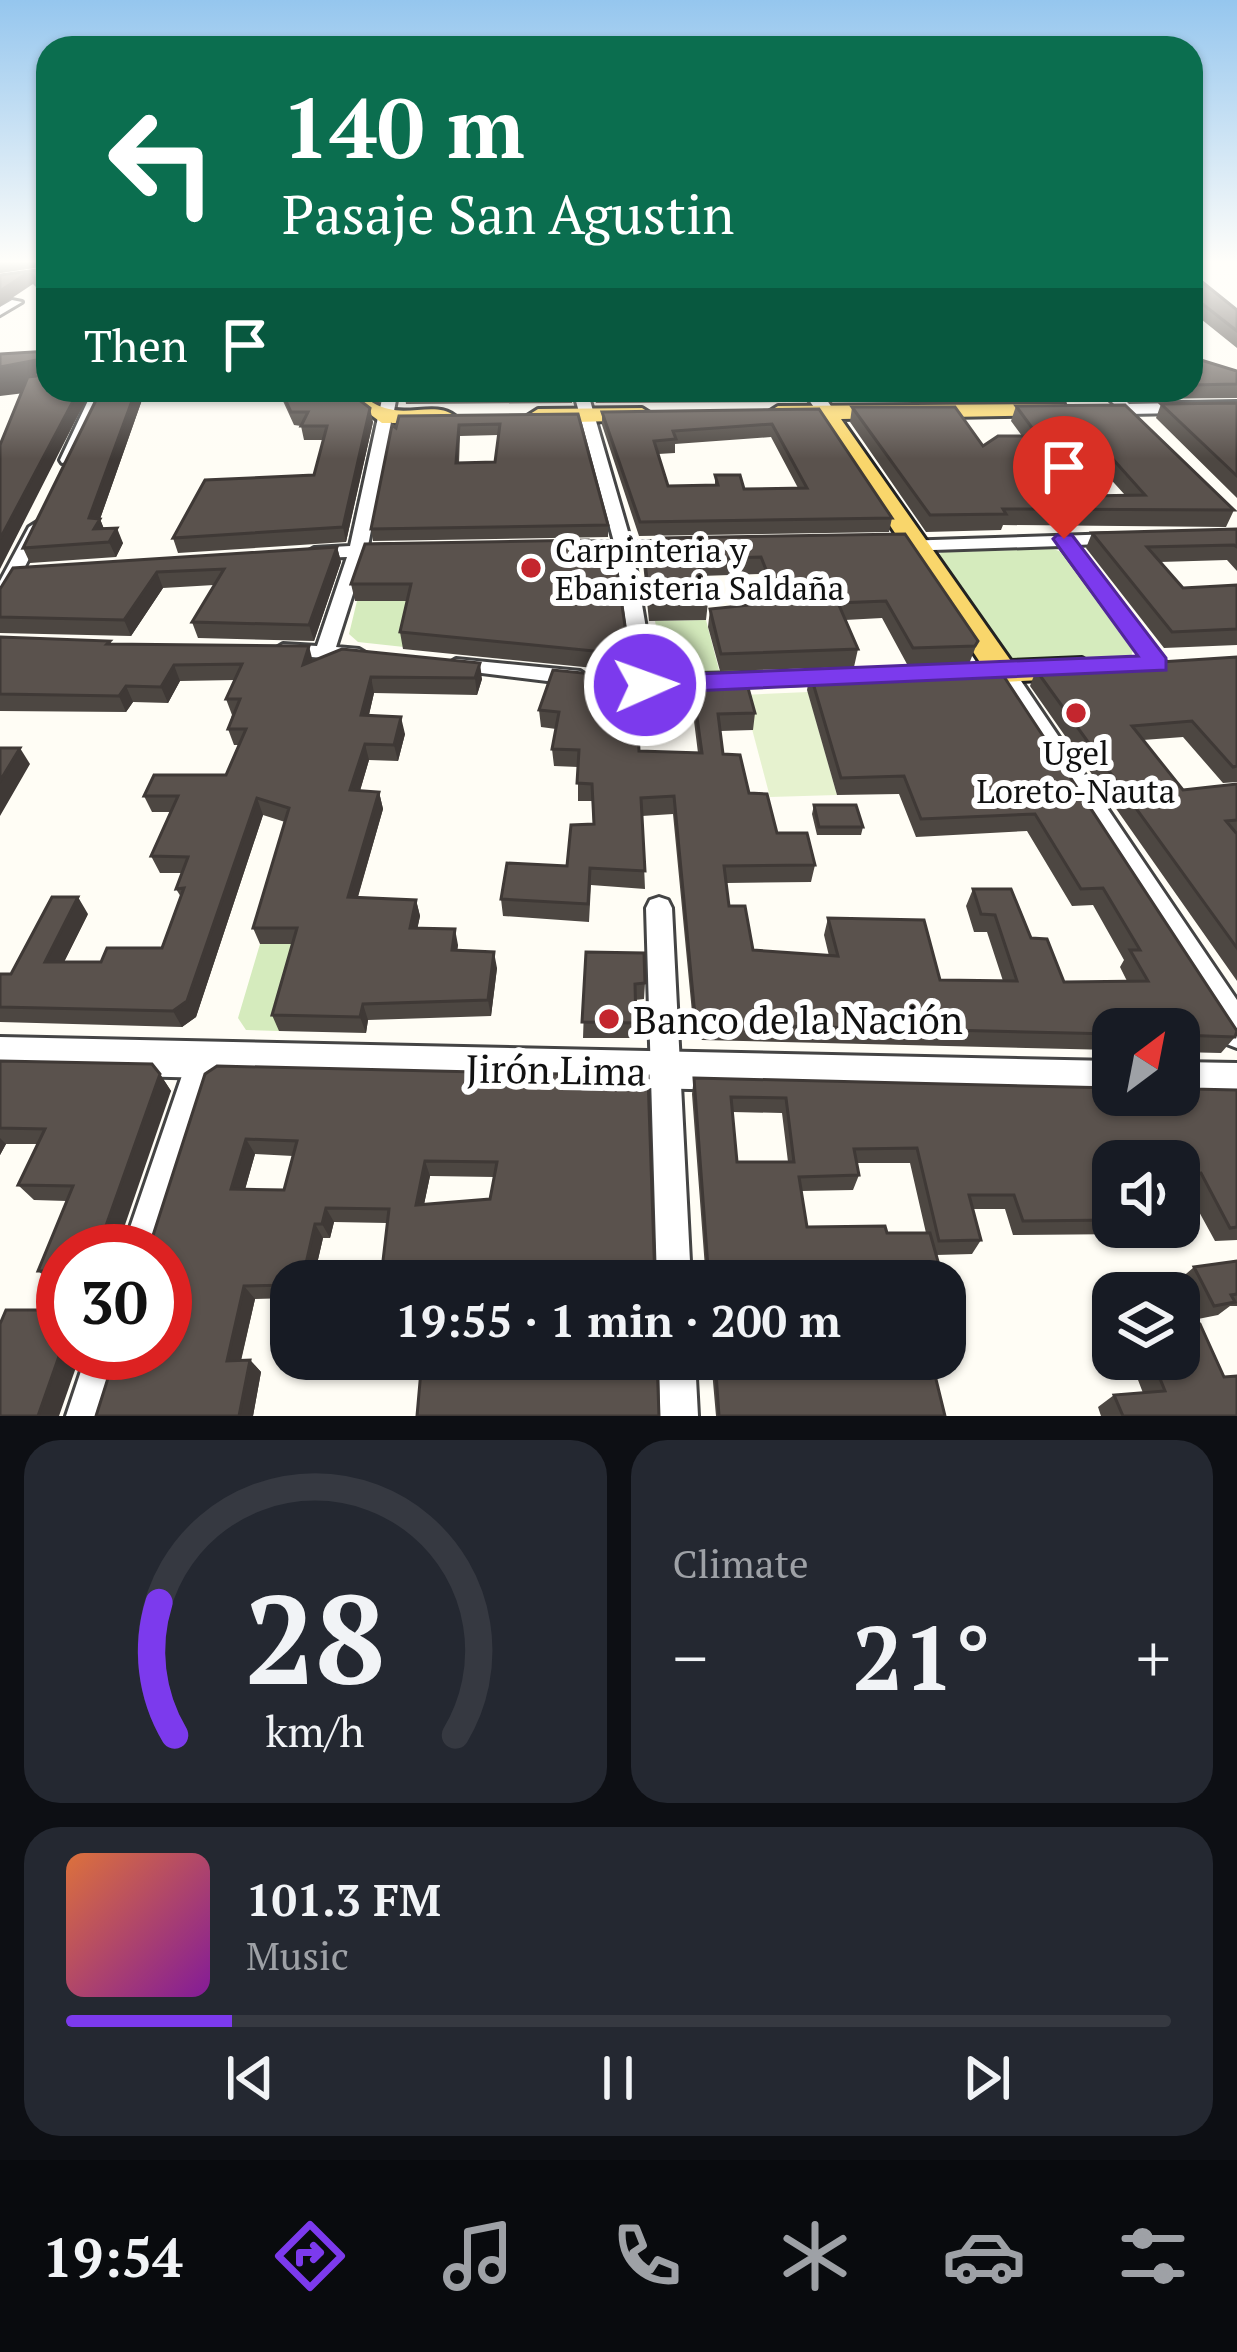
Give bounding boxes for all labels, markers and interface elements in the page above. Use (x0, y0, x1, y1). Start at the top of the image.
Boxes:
text: 140 m (282, 71, 525, 182)
icon: left (84, 84, 240, 240)
text: Pasaje San Agustin (282, 178, 734, 249)
icon: arrive (212, 312, 278, 378)
text: Then (84, 315, 188, 375)
pin (1013, 416, 1115, 539)
icon: arrive (1031, 434, 1097, 500)
place label: Carpinteria y Ebanisteria Saldaña (555, 528, 844, 609)
marker: Carpinteria y Ebanisteria Saldaña (518, 555, 544, 581)
position arrow (582, 622, 708, 748)
marker: Ugel Loreto-Nauta (1063, 700, 1089, 726)
place label: Ugel Loreto-Nauta (977, 731, 1175, 812)
place label: Banco de la Nación (633, 993, 963, 1045)
marker: Banco de la Nación (596, 1006, 622, 1032)
north arrow (1092, 1008, 1200, 1116)
map controls (1092, 1008, 1200, 1380)
street label: Jirón Lima (465, 1041, 647, 1097)
button: sound (1092, 1140, 1200, 1248)
speed limit sign: 30 (36, 1224, 192, 1380)
button: layers (1092, 1272, 1200, 1380)
text: 19:55 · 1 min · 200 m (395, 1290, 841, 1350)
text: Climate (673, 1537, 809, 1589)
text: 28 (245, 1554, 386, 1720)
text: 21° (852, 1596, 991, 1716)
text: − (673, 1613, 708, 1701)
text: + (1136, 1613, 1171, 1701)
text: km/h (266, 1701, 365, 1758)
text: 101.3 FM (246, 1869, 441, 1929)
text: Music (246, 1929, 349, 1981)
icon: previous (217, 2045, 283, 2111)
icon: pause (585, 2045, 651, 2111)
icon: next (954, 2045, 1020, 2111)
icon: directions (268, 2214, 352, 2298)
icon: music (436, 2214, 520, 2298)
icon: phone (605, 2214, 689, 2298)
icon: climate (773, 2214, 857, 2298)
icon: car (942, 2214, 1026, 2298)
icon: filters (1111, 2214, 1195, 2298)
text: 19:54 (42, 2221, 183, 2292)

